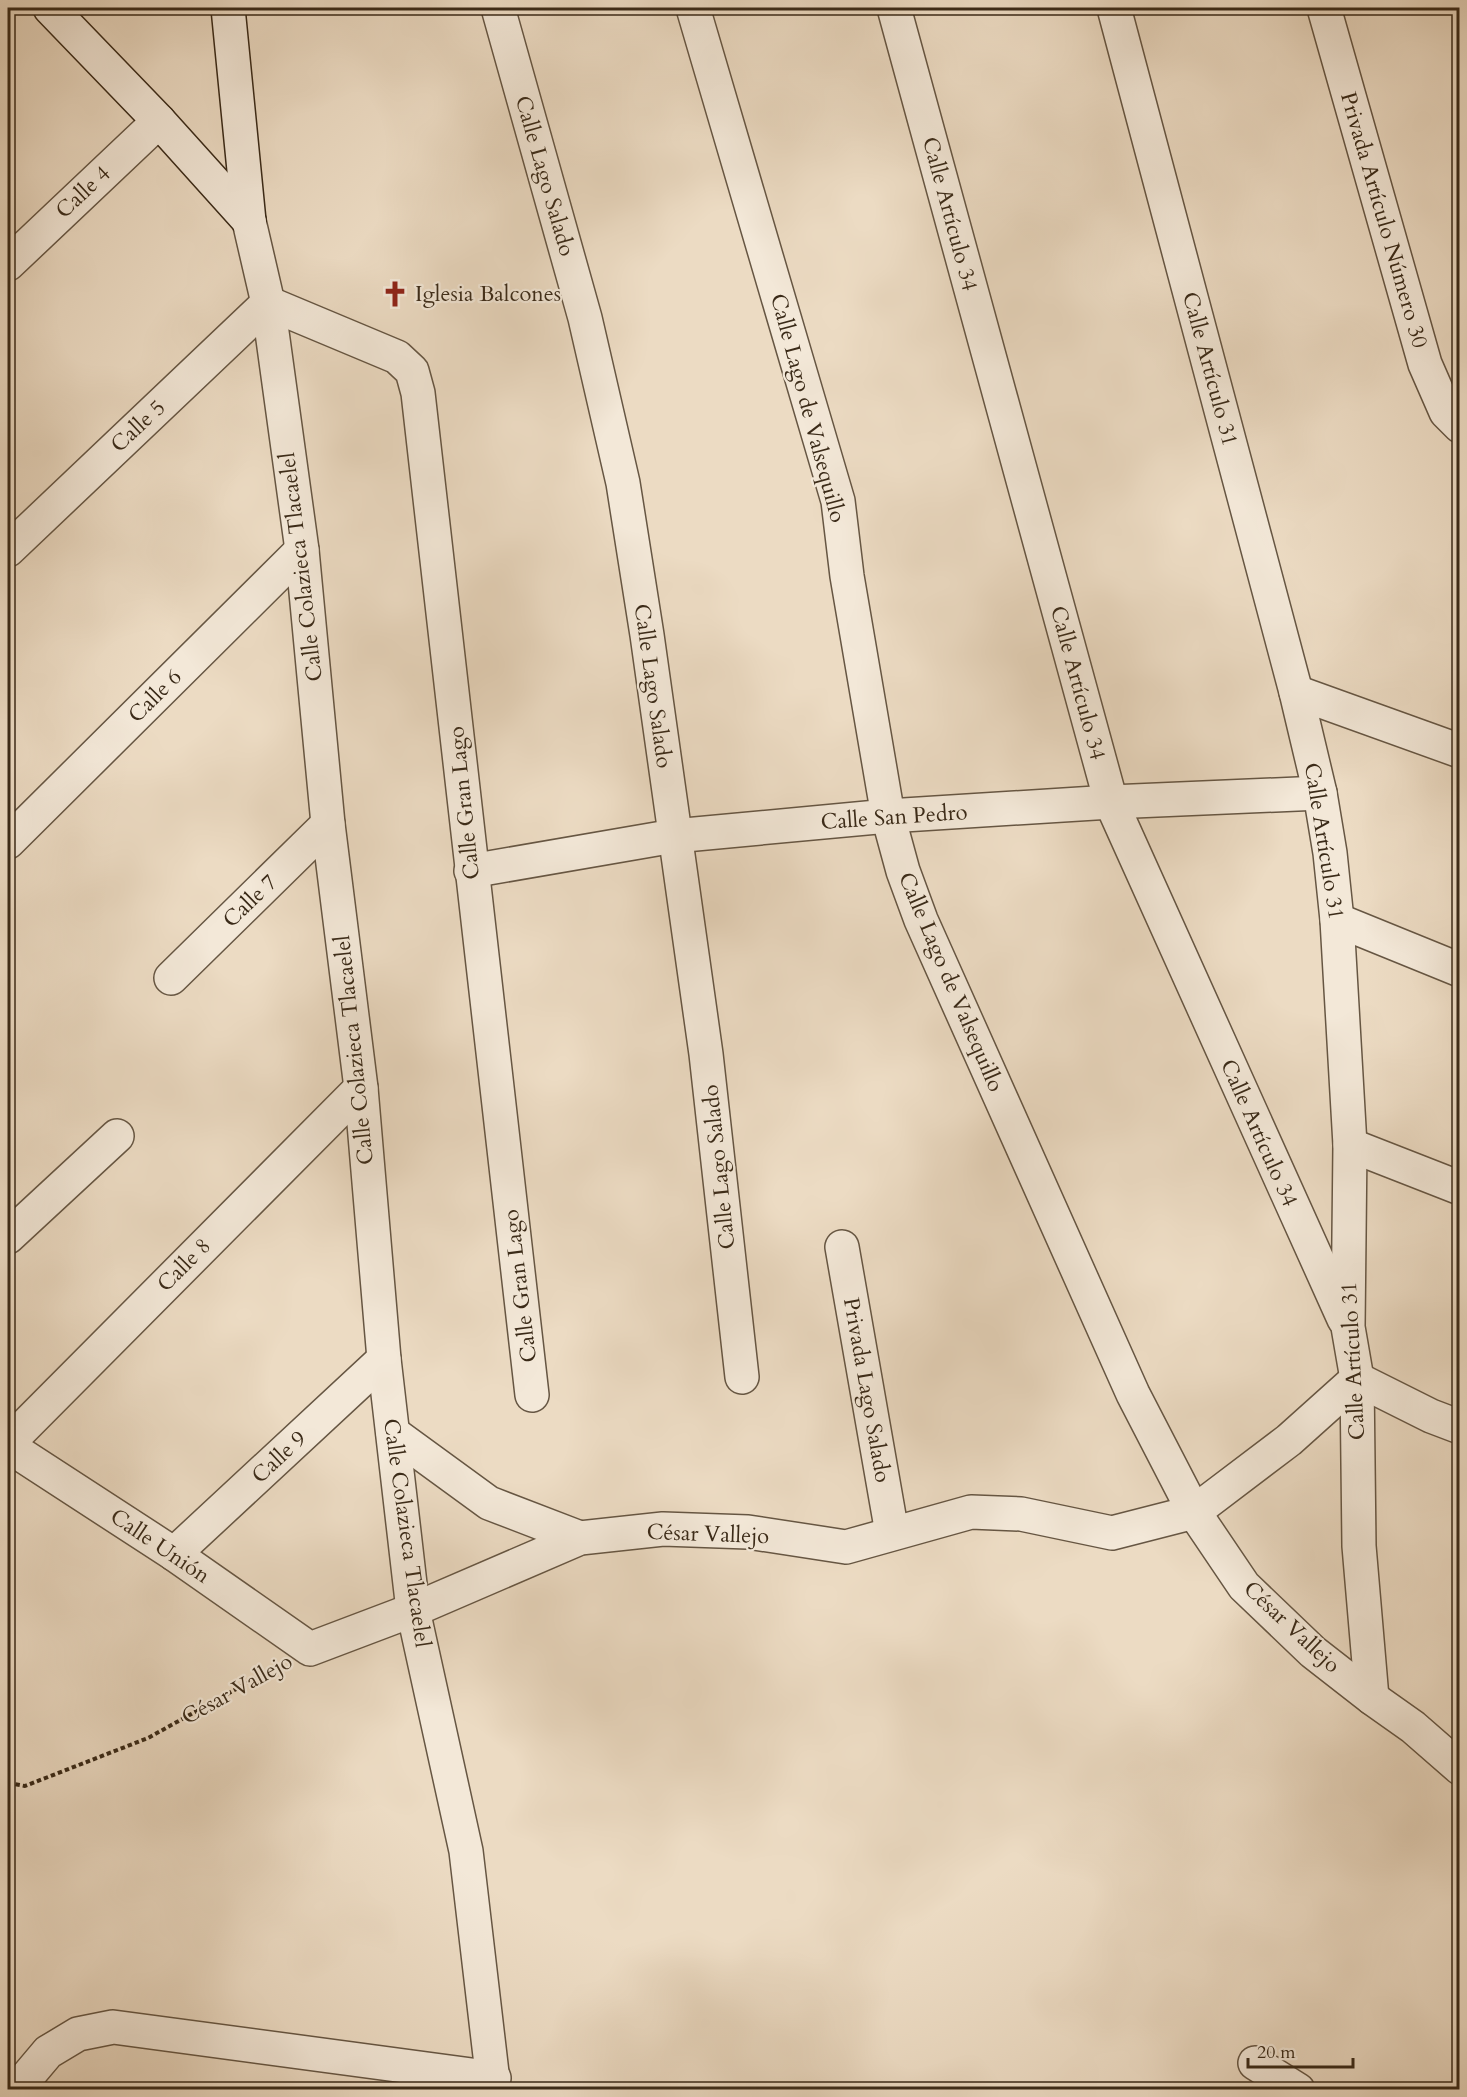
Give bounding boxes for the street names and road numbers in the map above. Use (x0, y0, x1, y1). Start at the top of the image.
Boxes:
street label: Privada Artículo Número 30 (1333, 88, 1435, 352)
street label: Calle Lago Salado (508, 92, 582, 260)
street label: Calle Artículo 34 (915, 134, 985, 294)
street label: Calle 4 (49, 159, 117, 225)
street label: Calle Artículo 31 (1175, 289, 1245, 449)
street label: Calle Lago de Valsequillo (763, 290, 853, 526)
street label: Calle 5 (104, 393, 172, 459)
street label: Calle Colazieca Tlacaelel (272, 450, 330, 683)
street label: Calle Lago Salado (627, 602, 679, 770)
street label: Calle Artículo 34 (1043, 603, 1113, 763)
street label: Calle 6 (122, 663, 188, 729)
street label: Calle Gran Lago (441, 725, 487, 881)
street label: Calle Artículo 31 (1297, 760, 1351, 922)
street label: Calle San Pedro (820, 797, 968, 837)
street label: Calle 7 (216, 868, 284, 934)
street label: Calle Lago de Valsequillo (891, 868, 1011, 1096)
street label: Calle Colazieca Tlacaelel (327, 933, 381, 1166)
street label: Calle Artículo 34 (1213, 1055, 1305, 1211)
street label: Calle Lago Salado (695, 1083, 743, 1251)
street label: Calle Gran Lago (496, 1208, 544, 1364)
street label: Calle 8 (151, 1232, 217, 1298)
street label: Calle Artículo 31 (1334, 1281, 1372, 1441)
street label: Privada Lago Salado (836, 1295, 898, 1485)
street label: Calle Colazieca Tlacaelel (376, 1417, 438, 1650)
street label: Calle 9 (245, 1424, 313, 1490)
street label: Calle Unión (104, 1502, 216, 1591)
street label: César Vallejo (646, 1517, 770, 1551)
street label: César Vallejo (1237, 1574, 1347, 1680)
street label: César Vallejo (176, 1646, 298, 1732)

